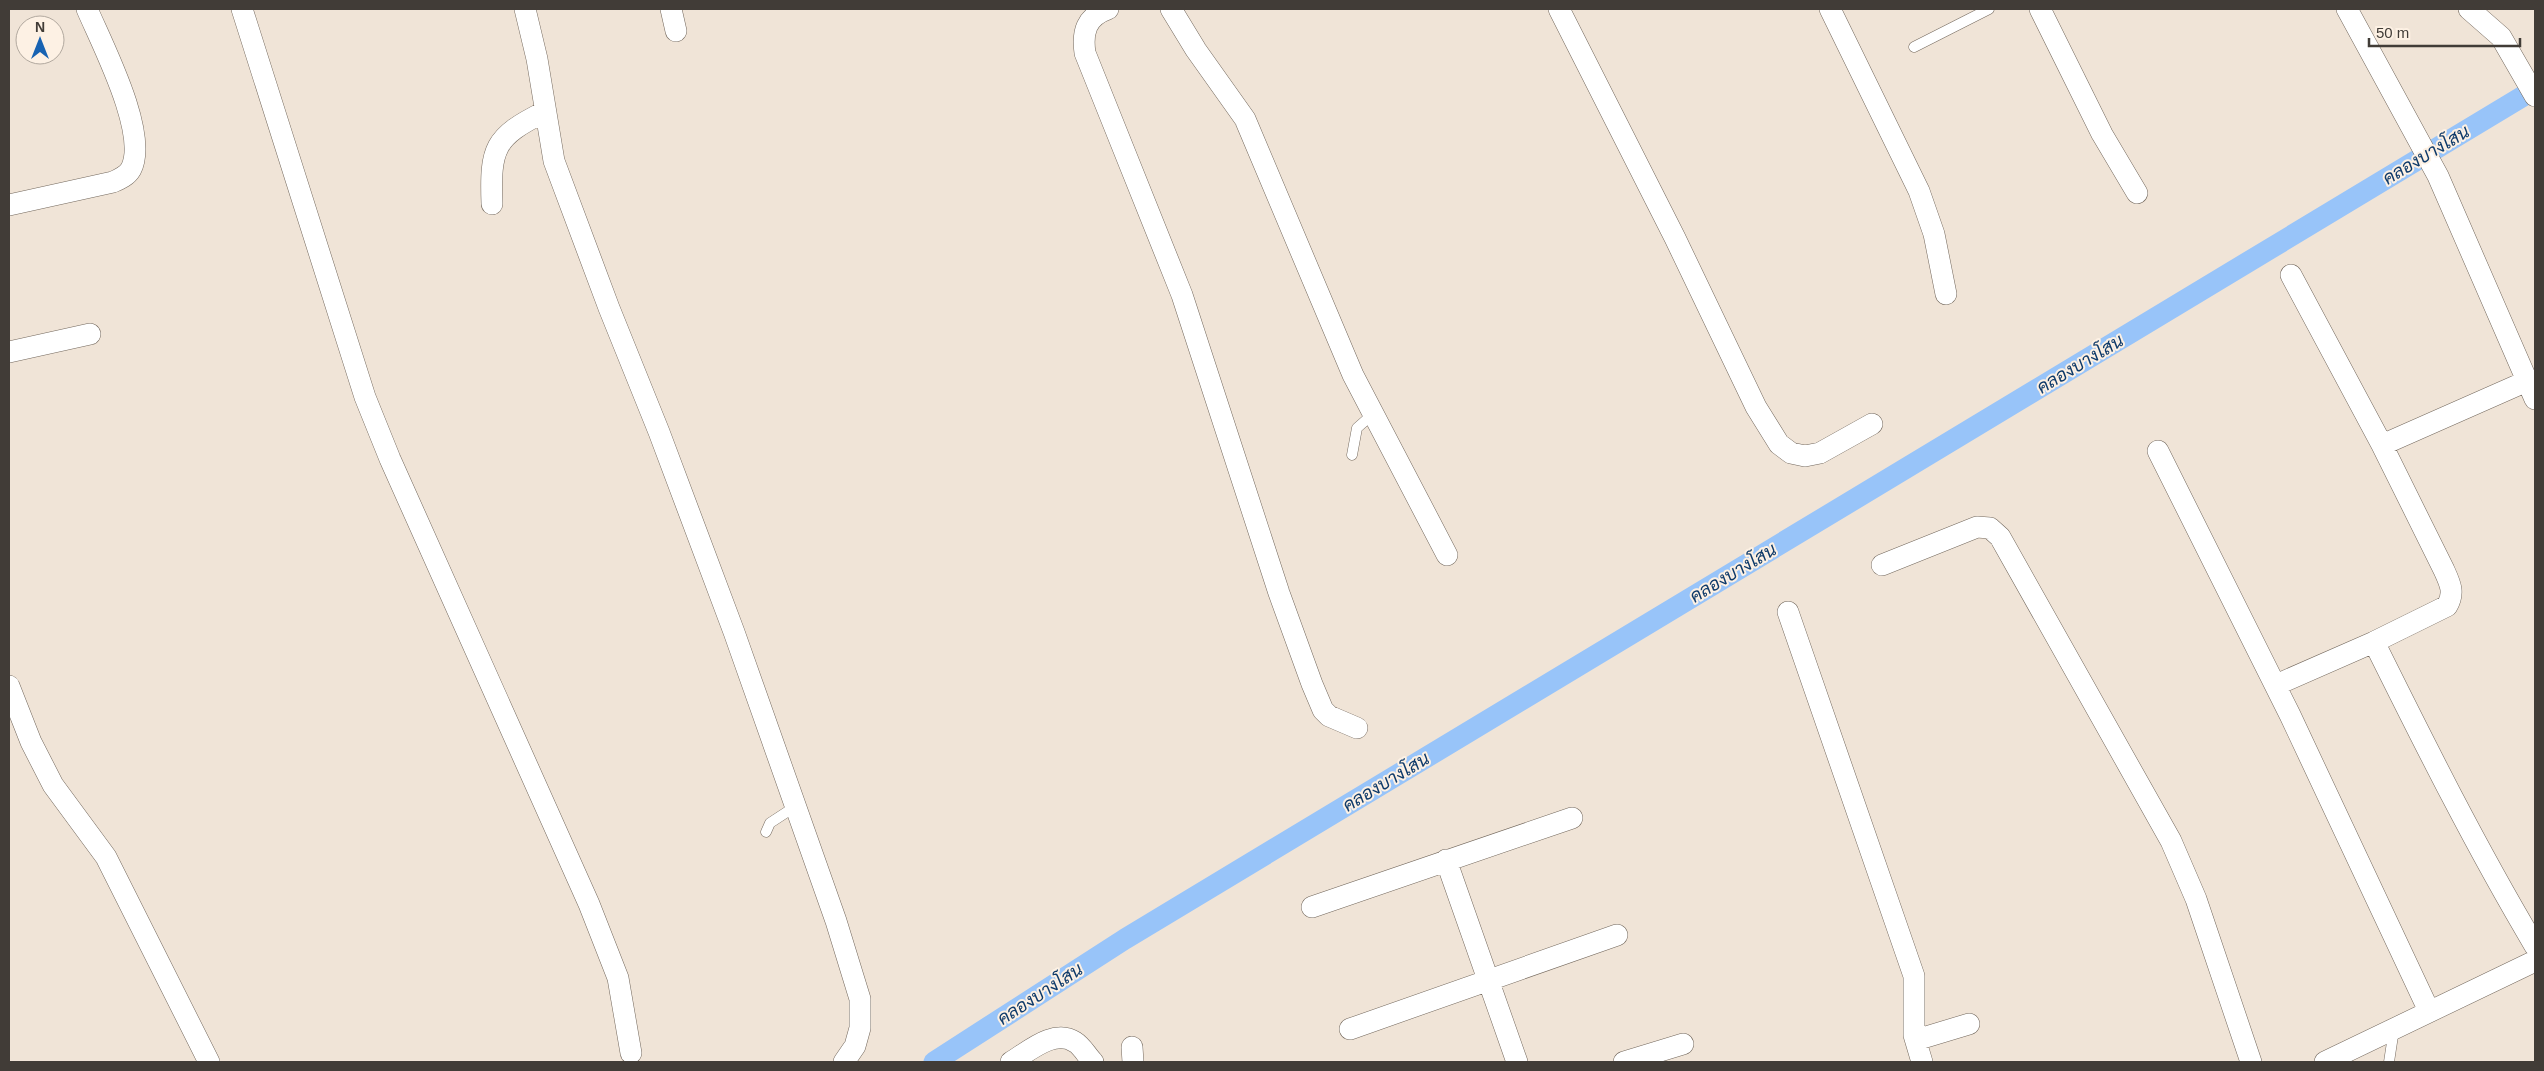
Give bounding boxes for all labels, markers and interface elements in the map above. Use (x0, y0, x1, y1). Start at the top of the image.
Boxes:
north arrow (15, 15, 65, 65)
scale bar (2369, 15, 2520, 47)
text: N (35, 19, 45, 35)
text: 50 m (2376, 24, 2409, 41)
water label: คลองบางโสน (2378, 119, 2473, 189)
water label: คลองบางโสน (2032, 328, 2127, 398)
water label: คลองบางโสน (1685, 537, 1780, 607)
water label: คลองบางโสน (1338, 746, 1433, 816)
water label: คลองบางโสน (992, 956, 1087, 1029)

